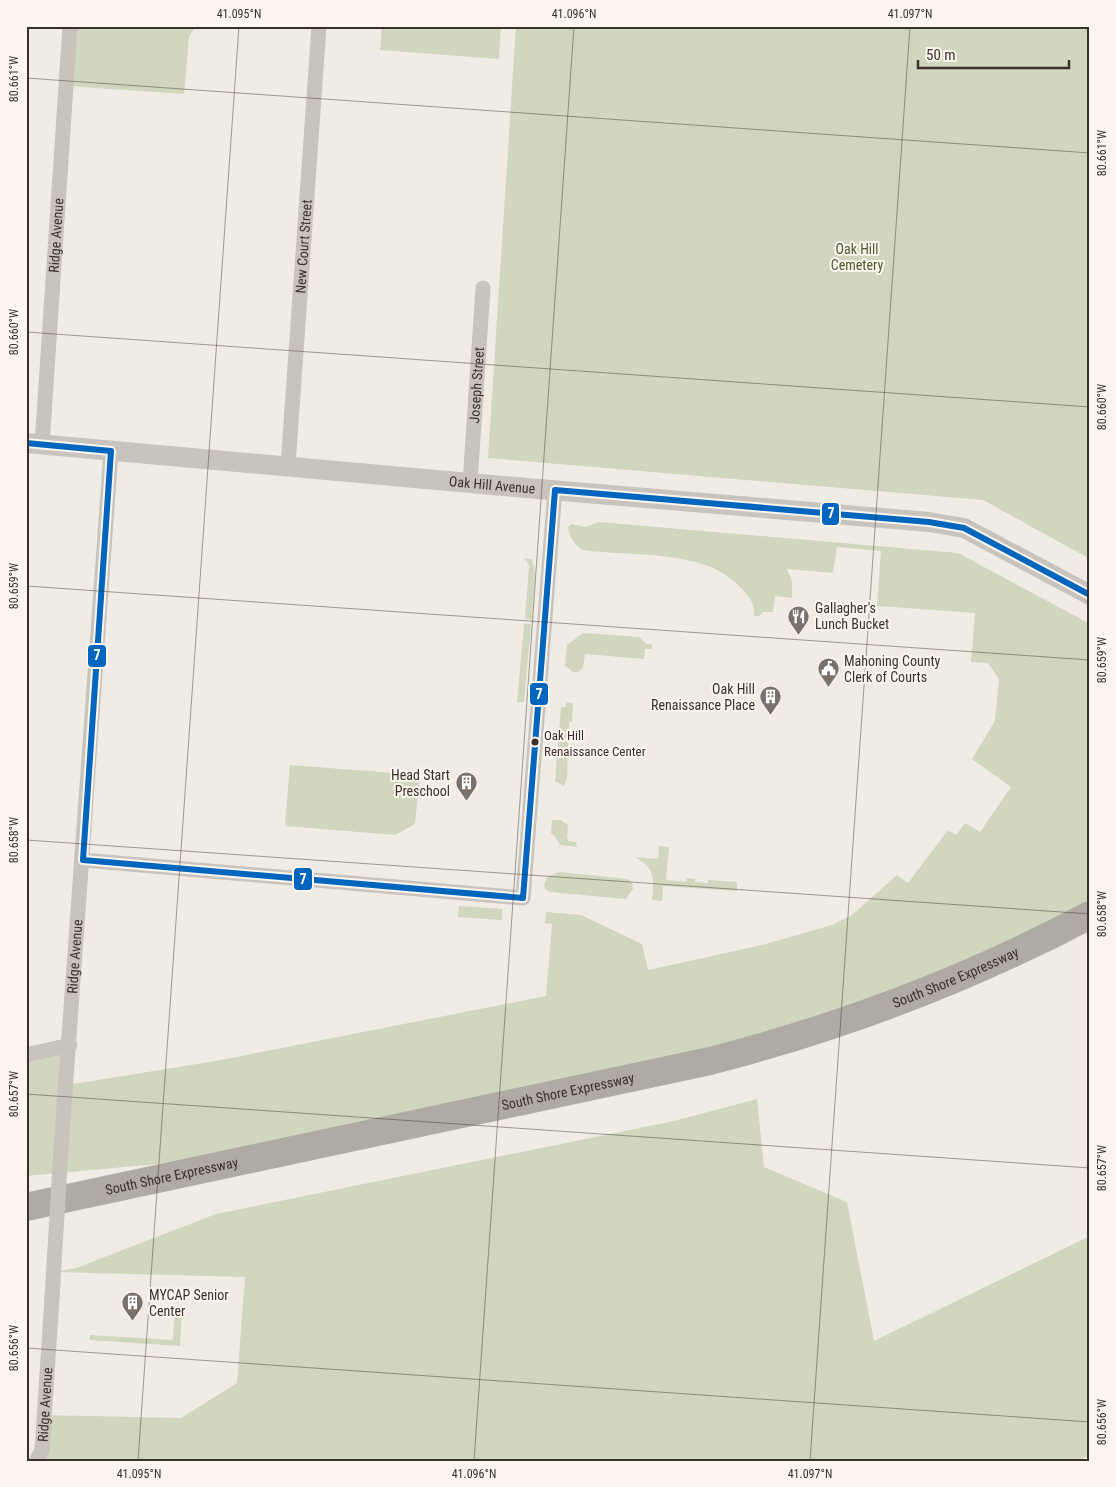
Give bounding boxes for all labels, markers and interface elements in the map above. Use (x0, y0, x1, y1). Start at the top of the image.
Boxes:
text: 41.095°N (217, 7, 261, 21)
text: 41.096°N (552, 7, 596, 21)
text: 41.097°N (888, 7, 932, 21)
scale bar (918, 38, 1070, 70)
text: 50 m (926, 46, 956, 64)
text: 80.661°W (7, 56, 21, 102)
text: 80.661°W (1095, 130, 1109, 176)
street label: Ridge Avenue (46, 197, 67, 273)
street label: New Court Street (292, 199, 315, 294)
park label: Oak Hill Cemetery (831, 241, 883, 273)
text: 80.660°W (7, 309, 21, 355)
street label: Joseph Street (466, 347, 487, 424)
text: 80.660°W (1095, 384, 1109, 430)
street label: Oak Hill Avenue (448, 473, 536, 497)
line badge: 7 (821, 502, 840, 526)
text: 7 (827, 505, 835, 521)
text: 80.659°W (7, 563, 21, 609)
place label: Gallagher's Lunch Bucket (815, 600, 889, 632)
restaurant icon: Gallagher's Lunch Bucket (787, 604, 811, 635)
text: 80.659°W (1095, 637, 1109, 683)
line badge: 7 (87, 644, 107, 668)
text: 7 (93, 647, 101, 663)
place label: Mahoning County Clerk of Courts (844, 653, 941, 685)
public building icon: Mahoning County Clerk of Courts (816, 657, 840, 688)
place label: Oak Hill Renaissance Place (651, 681, 755, 713)
line badge: 7 (529, 682, 549, 706)
building icon: Oak Hill Renaissance Place (759, 685, 783, 716)
text: 7 (535, 686, 543, 702)
place label: Oak Hill Renaissance Center (544, 728, 646, 759)
marker: Oak Hill Renaissance Center (530, 737, 540, 747)
place label: Head Start Preschool (391, 767, 450, 799)
building icon: Head Start Preschool (454, 771, 478, 802)
text: 80.658°W (7, 817, 21, 863)
line badge: 7 (293, 867, 313, 891)
text: 7 (299, 871, 307, 887)
text: 80.658°W (1095, 891, 1109, 937)
street label: Ridge Avenue (64, 918, 85, 994)
street label: South Shore Expressway (890, 944, 1021, 1011)
street label: South Shore Expressway (500, 1069, 636, 1113)
text: 80.657°W (7, 1071, 21, 1117)
text: 80.657°W (1095, 1145, 1109, 1191)
street label: South Shore Expressway (104, 1154, 240, 1198)
place label: MYCAP Senior Center (149, 1287, 229, 1319)
building icon: MYCAP Senior Center (121, 1291, 145, 1322)
text: 80.656°W (7, 1325, 21, 1371)
street label: Ridge Avenue (35, 1366, 55, 1442)
text: 80.656°W (1095, 1399, 1109, 1445)
text: 41.095°N (117, 1467, 161, 1481)
text: 41.096°N (452, 1467, 496, 1481)
text: 41.097°N (788, 1467, 832, 1481)

